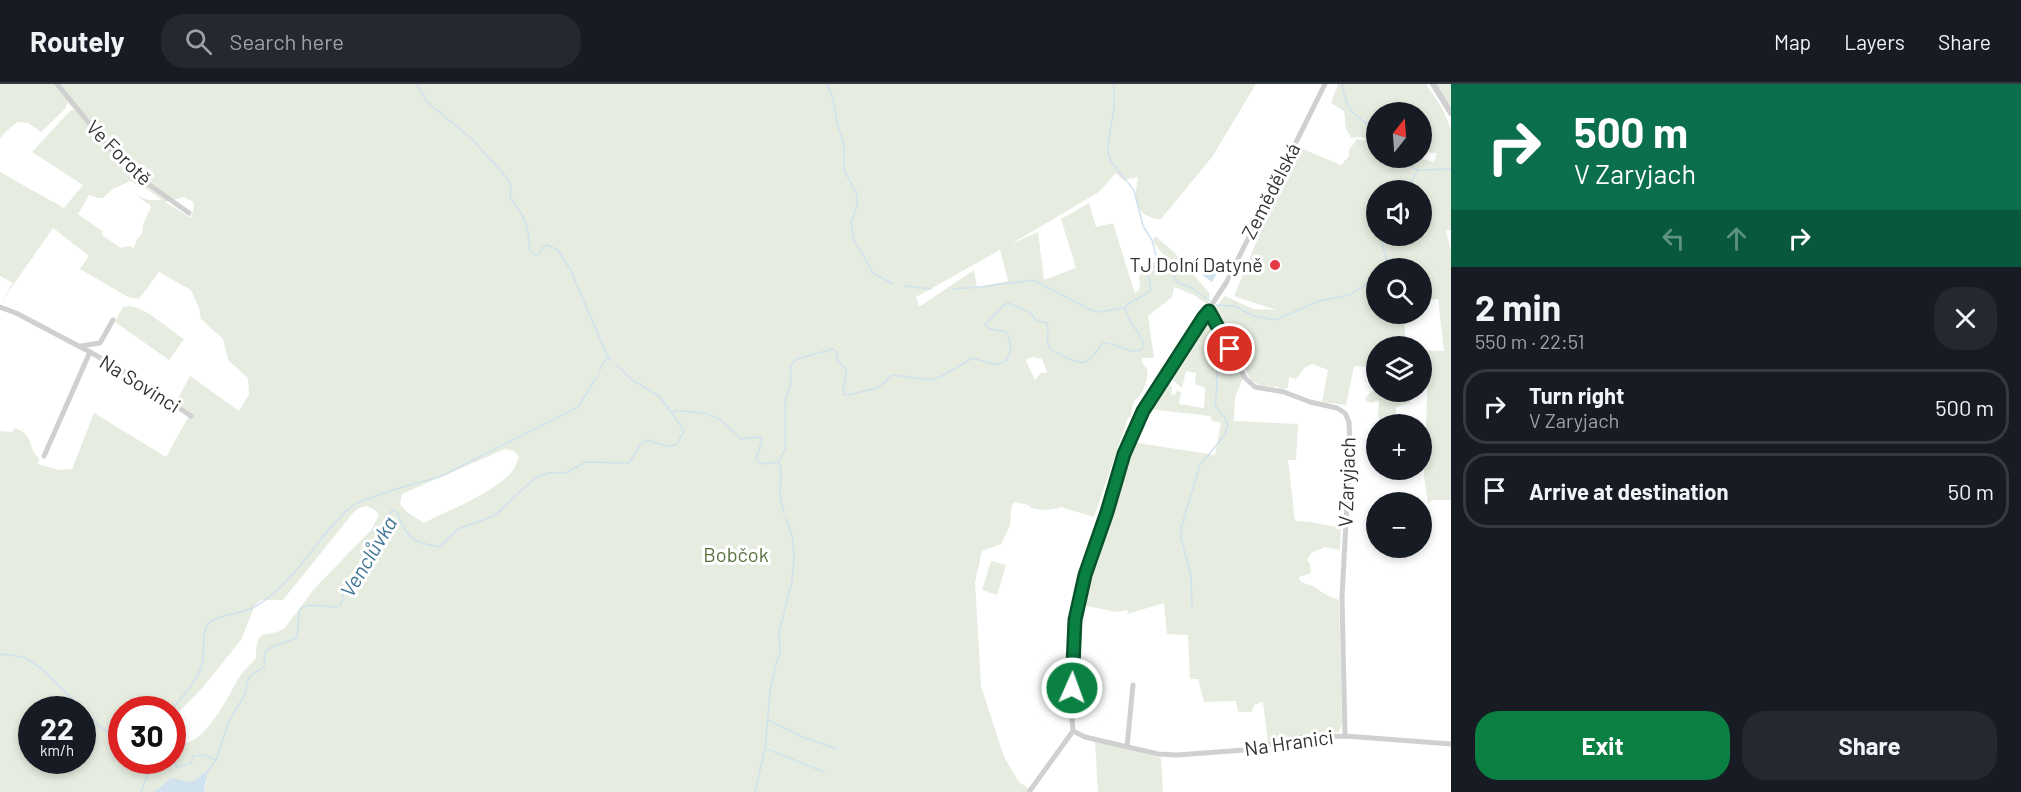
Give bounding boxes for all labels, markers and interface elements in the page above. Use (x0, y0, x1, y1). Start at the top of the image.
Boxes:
search box (161, 14, 581, 68)
text: Routely (30, 24, 125, 58)
icon: search (182, 25, 215, 58)
text: Search here (230, 28, 344, 54)
text: Map (1774, 29, 1811, 54)
text: Layers (1844, 29, 1905, 54)
text: Share (1938, 29, 1991, 54)
north arrow (1366, 102, 1432, 168)
map controls (1366, 102, 1432, 558)
text: 500 m (1574, 106, 1688, 156)
icon: right (1475, 108, 1553, 186)
street label: Ve Forotě (82, 115, 157, 190)
street label: Zemědělská (1236, 139, 1305, 243)
text: V Zaryjach (1574, 157, 1696, 189)
button: sound (1366, 180, 1432, 246)
icon: left (1657, 222, 1690, 255)
icon: ahead (1720, 222, 1753, 255)
icon: right (1783, 222, 1816, 255)
place label: TJ Dolní Datyně (1129, 252, 1263, 276)
marker: TJ Dolní Datyně (1268, 258, 1282, 272)
button: search (1366, 258, 1432, 324)
text: 2 min (1475, 285, 1561, 328)
button: close (1934, 287, 1997, 350)
pin (1204, 323, 1255, 374)
text: 550 m · 22:51 (1475, 329, 1585, 353)
icon: arrive (1213, 332, 1246, 365)
button: layers (1366, 336, 1432, 402)
street label: Na Sovinci (96, 349, 185, 417)
text: Turn right (1529, 382, 1624, 408)
icon: right (1478, 390, 1511, 423)
text: 500 m (1935, 394, 1994, 420)
text: V Zaryjach (1529, 408, 1619, 432)
button: + (1366, 414, 1432, 480)
street label: V Zaryjach (1332, 436, 1360, 528)
icon: arrive (1478, 474, 1511, 507)
text: Arrive at destination (1529, 478, 1728, 504)
text: 50 m (1948, 478, 1994, 504)
button: − (1366, 492, 1432, 558)
water label: Venclůvka (334, 511, 402, 601)
park label: Bobčok (703, 542, 769, 566)
position arrow (1040, 656, 1104, 720)
speed limit sign: 30 (108, 696, 186, 774)
text: 22 (40, 710, 74, 746)
button: Exit (1475, 711, 1730, 780)
button: Share (1742, 711, 1997, 780)
street label: Na Hranici (1243, 724, 1335, 760)
text: km/h (40, 741, 74, 759)

